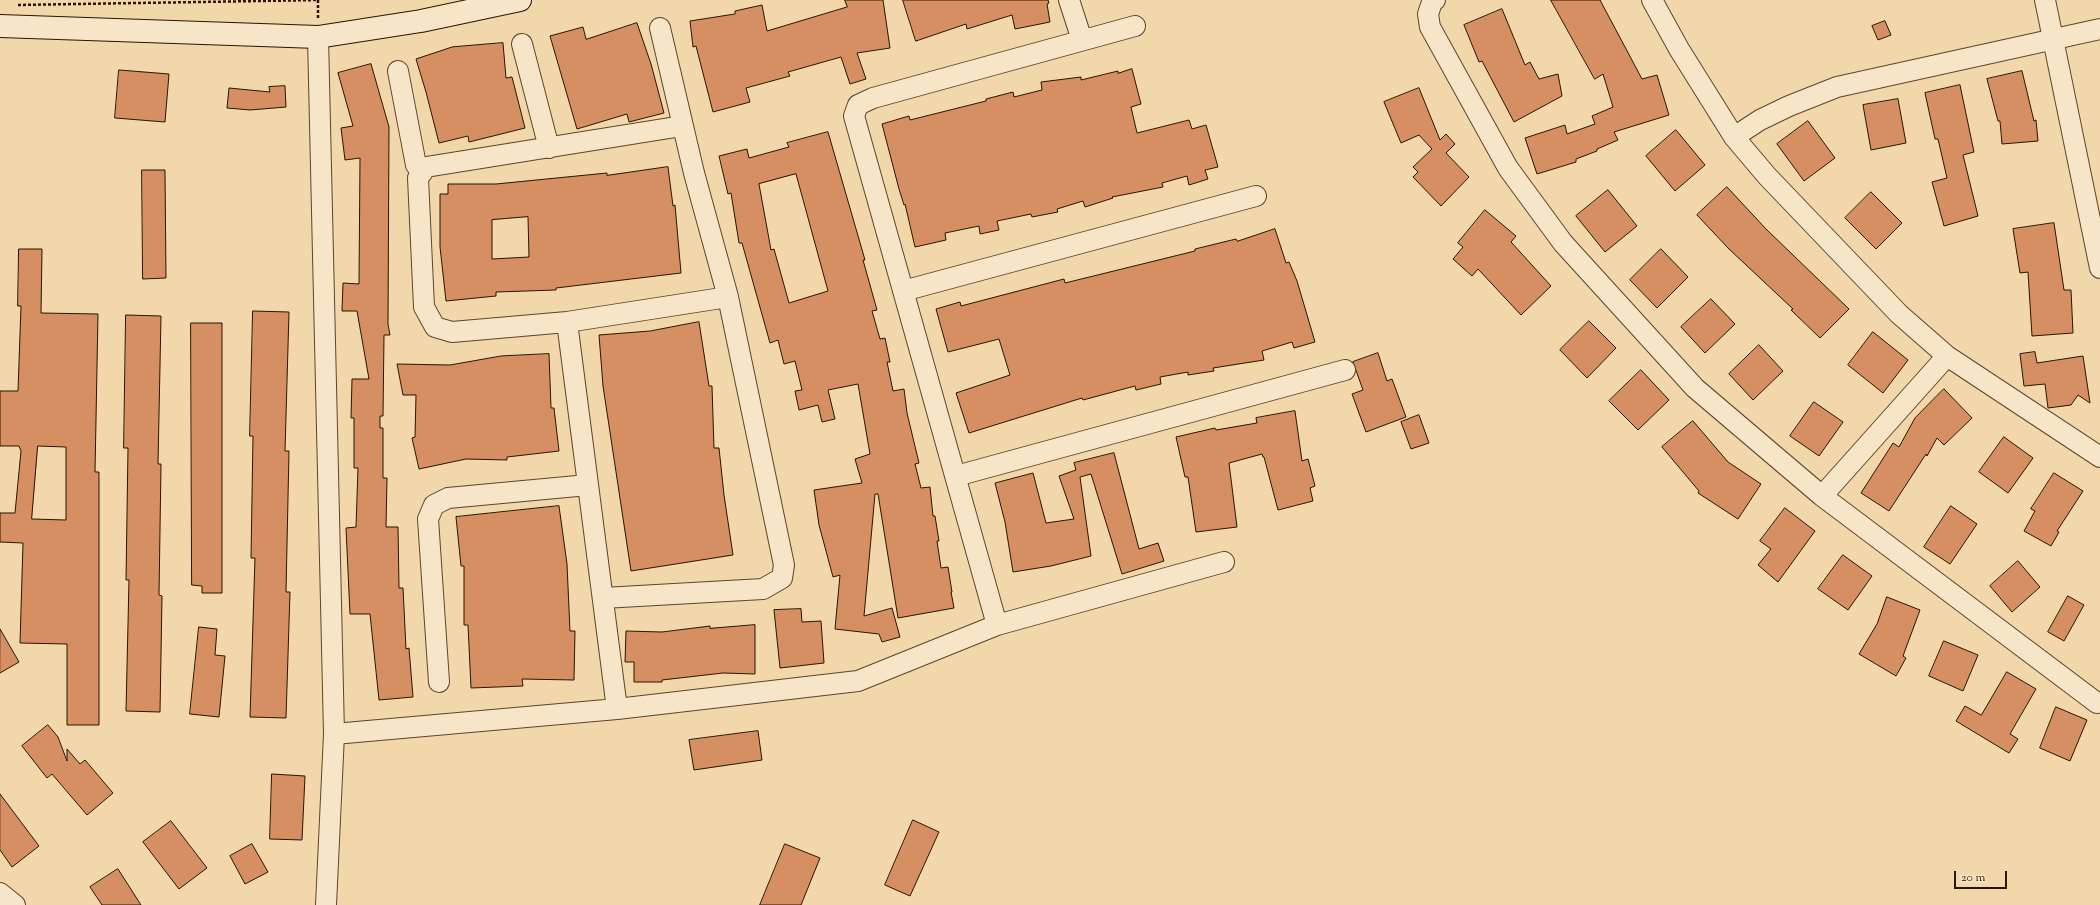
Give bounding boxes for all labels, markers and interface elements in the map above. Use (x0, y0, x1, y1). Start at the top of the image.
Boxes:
scale bar (1956, 863, 2009, 889)
text: 20 m (1961, 869, 1985, 887)

